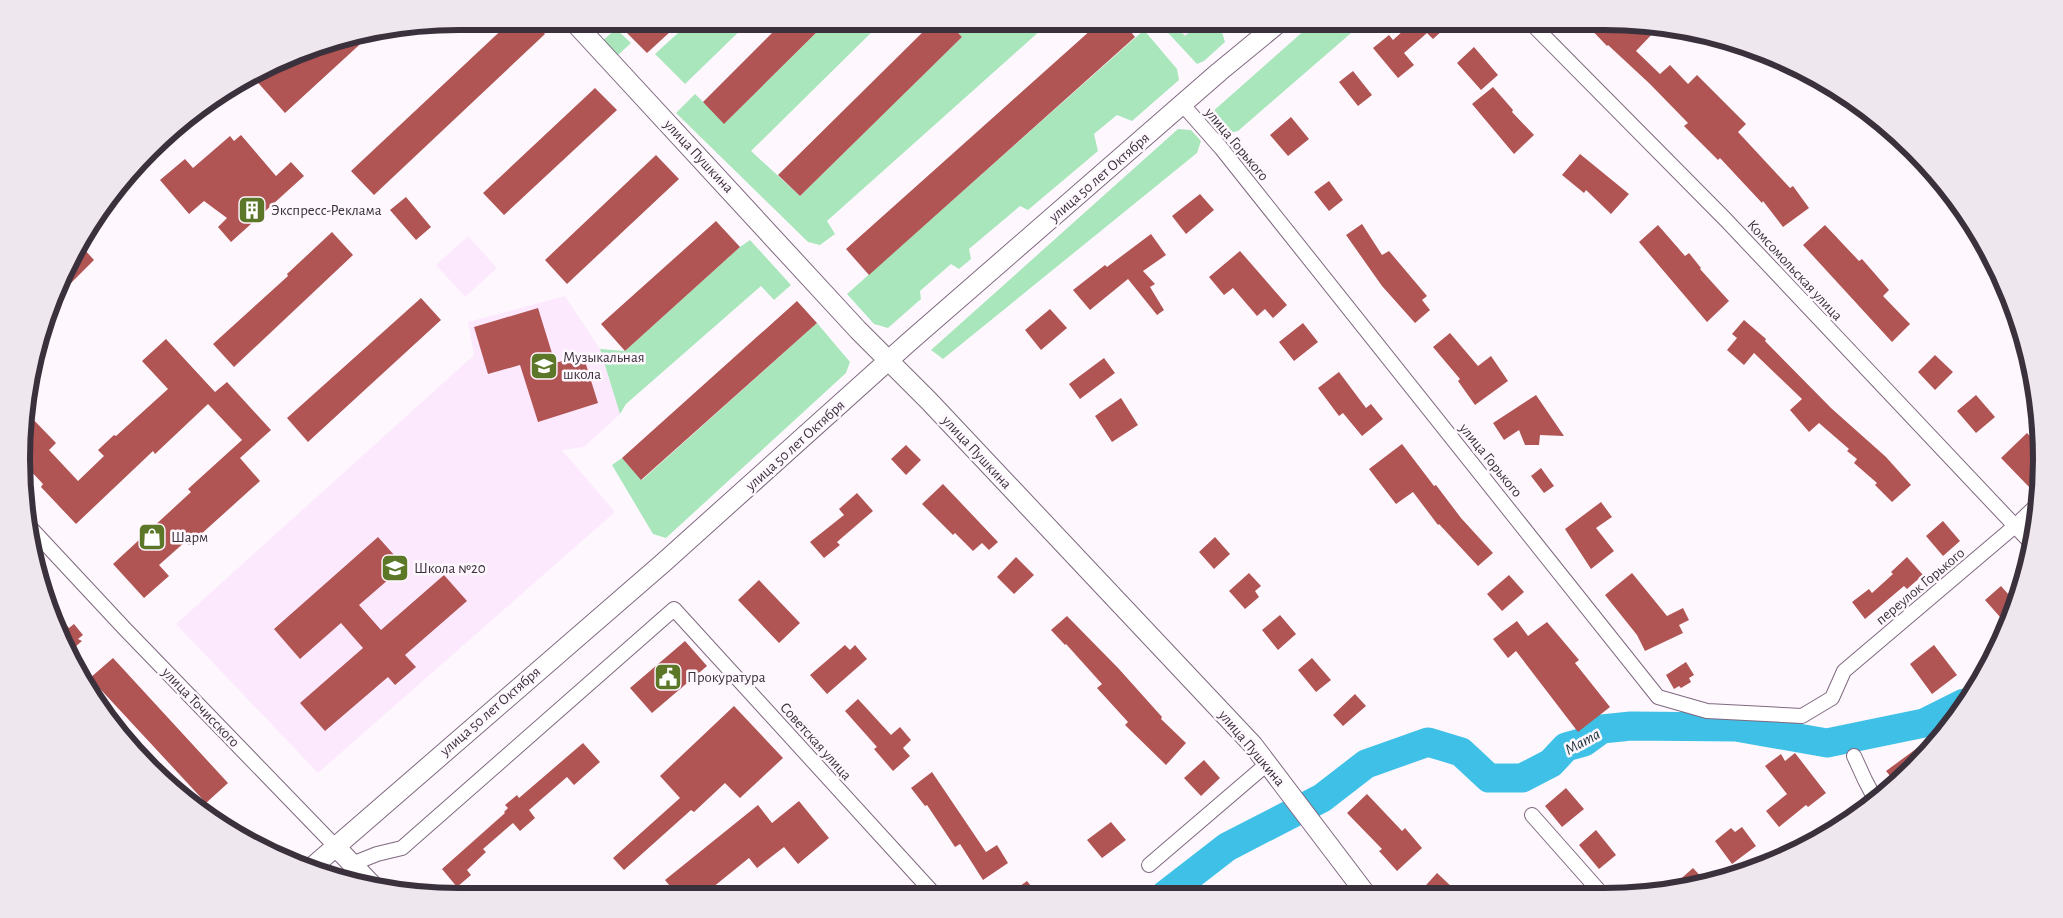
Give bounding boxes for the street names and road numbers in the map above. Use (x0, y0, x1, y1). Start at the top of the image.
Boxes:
street label: улица Горького (1201, 104, 1271, 184)
street label: улица Пушкина (660, 116, 736, 196)
street label: улица 50 лет Октября (1046, 130, 1152, 225)
street label: Комсомольская улица (1744, 217, 1845, 324)
street label: улица 50 лет Октября (742, 397, 848, 494)
street label: улица Пушкина (938, 412, 1014, 492)
street label: улица Горького (1456, 420, 1525, 500)
street label: переулок Горького (1873, 545, 1968, 628)
street label: улица Точисского (158, 664, 242, 750)
street label: улица 50 лет Октября (437, 664, 543, 759)
street label: Советская улица (777, 700, 854, 783)
street label: улица Пушкина (1215, 707, 1288, 789)

